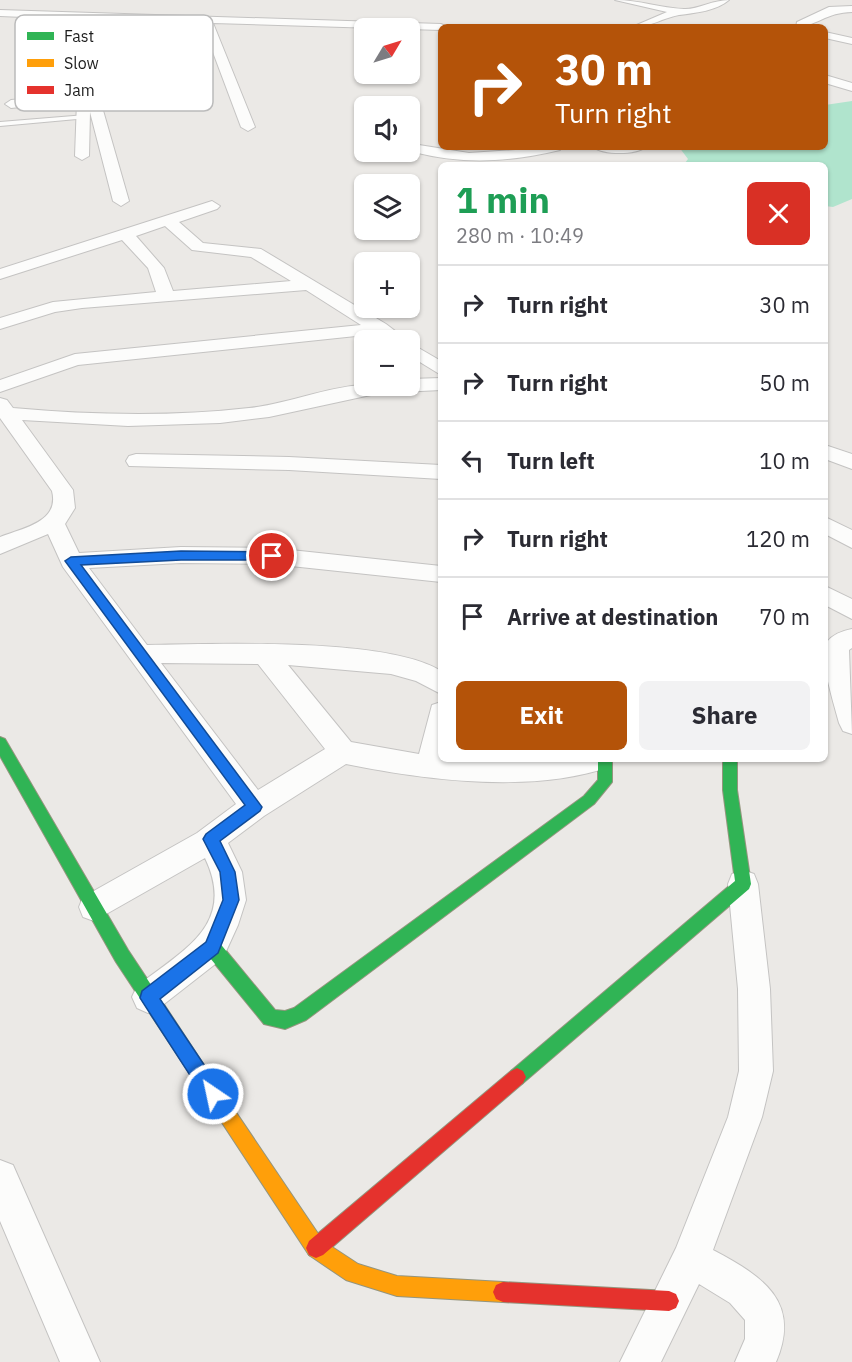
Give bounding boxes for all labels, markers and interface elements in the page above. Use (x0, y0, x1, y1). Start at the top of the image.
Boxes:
legend (15, 15, 213, 111)
north arrow (354, 18, 420, 84)
map controls (354, 18, 420, 396)
text: Fast (64, 26, 94, 46)
text: 30 m (555, 42, 653, 97)
icon: right (456, 48, 534, 126)
text: Slow (64, 53, 99, 73)
text: Jam (64, 80, 95, 100)
text: Turn right (555, 95, 672, 130)
button: sound (354, 96, 420, 162)
button: layers (354, 174, 420, 240)
text: 1 min (456, 176, 550, 223)
button: close (747, 182, 810, 245)
text: 280 m · 10:49 (456, 222, 584, 249)
button: + (354, 252, 420, 318)
icon: right (456, 288, 489, 321)
text: Turn right (507, 290, 608, 319)
text: 30 m (759, 290, 810, 319)
button: − (354, 330, 420, 396)
icon: right (456, 366, 489, 399)
text: Turn right (507, 368, 608, 397)
text: 50 m (759, 368, 810, 397)
icon: left (456, 444, 489, 477)
text: Turn left (507, 446, 595, 475)
text: 10 m (759, 446, 810, 475)
icon: right (456, 522, 489, 555)
text: Turn right (507, 524, 608, 553)
text: 120 m (746, 524, 810, 553)
pin (246, 530, 297, 581)
icon: arrive (255, 539, 288, 572)
icon: arrive (456, 600, 489, 633)
text: Arrive at destination (507, 602, 718, 631)
text: 70 m (759, 602, 810, 631)
button: Exit (456, 681, 627, 750)
button: Share (639, 681, 810, 750)
position arrow (181, 1062, 245, 1126)

